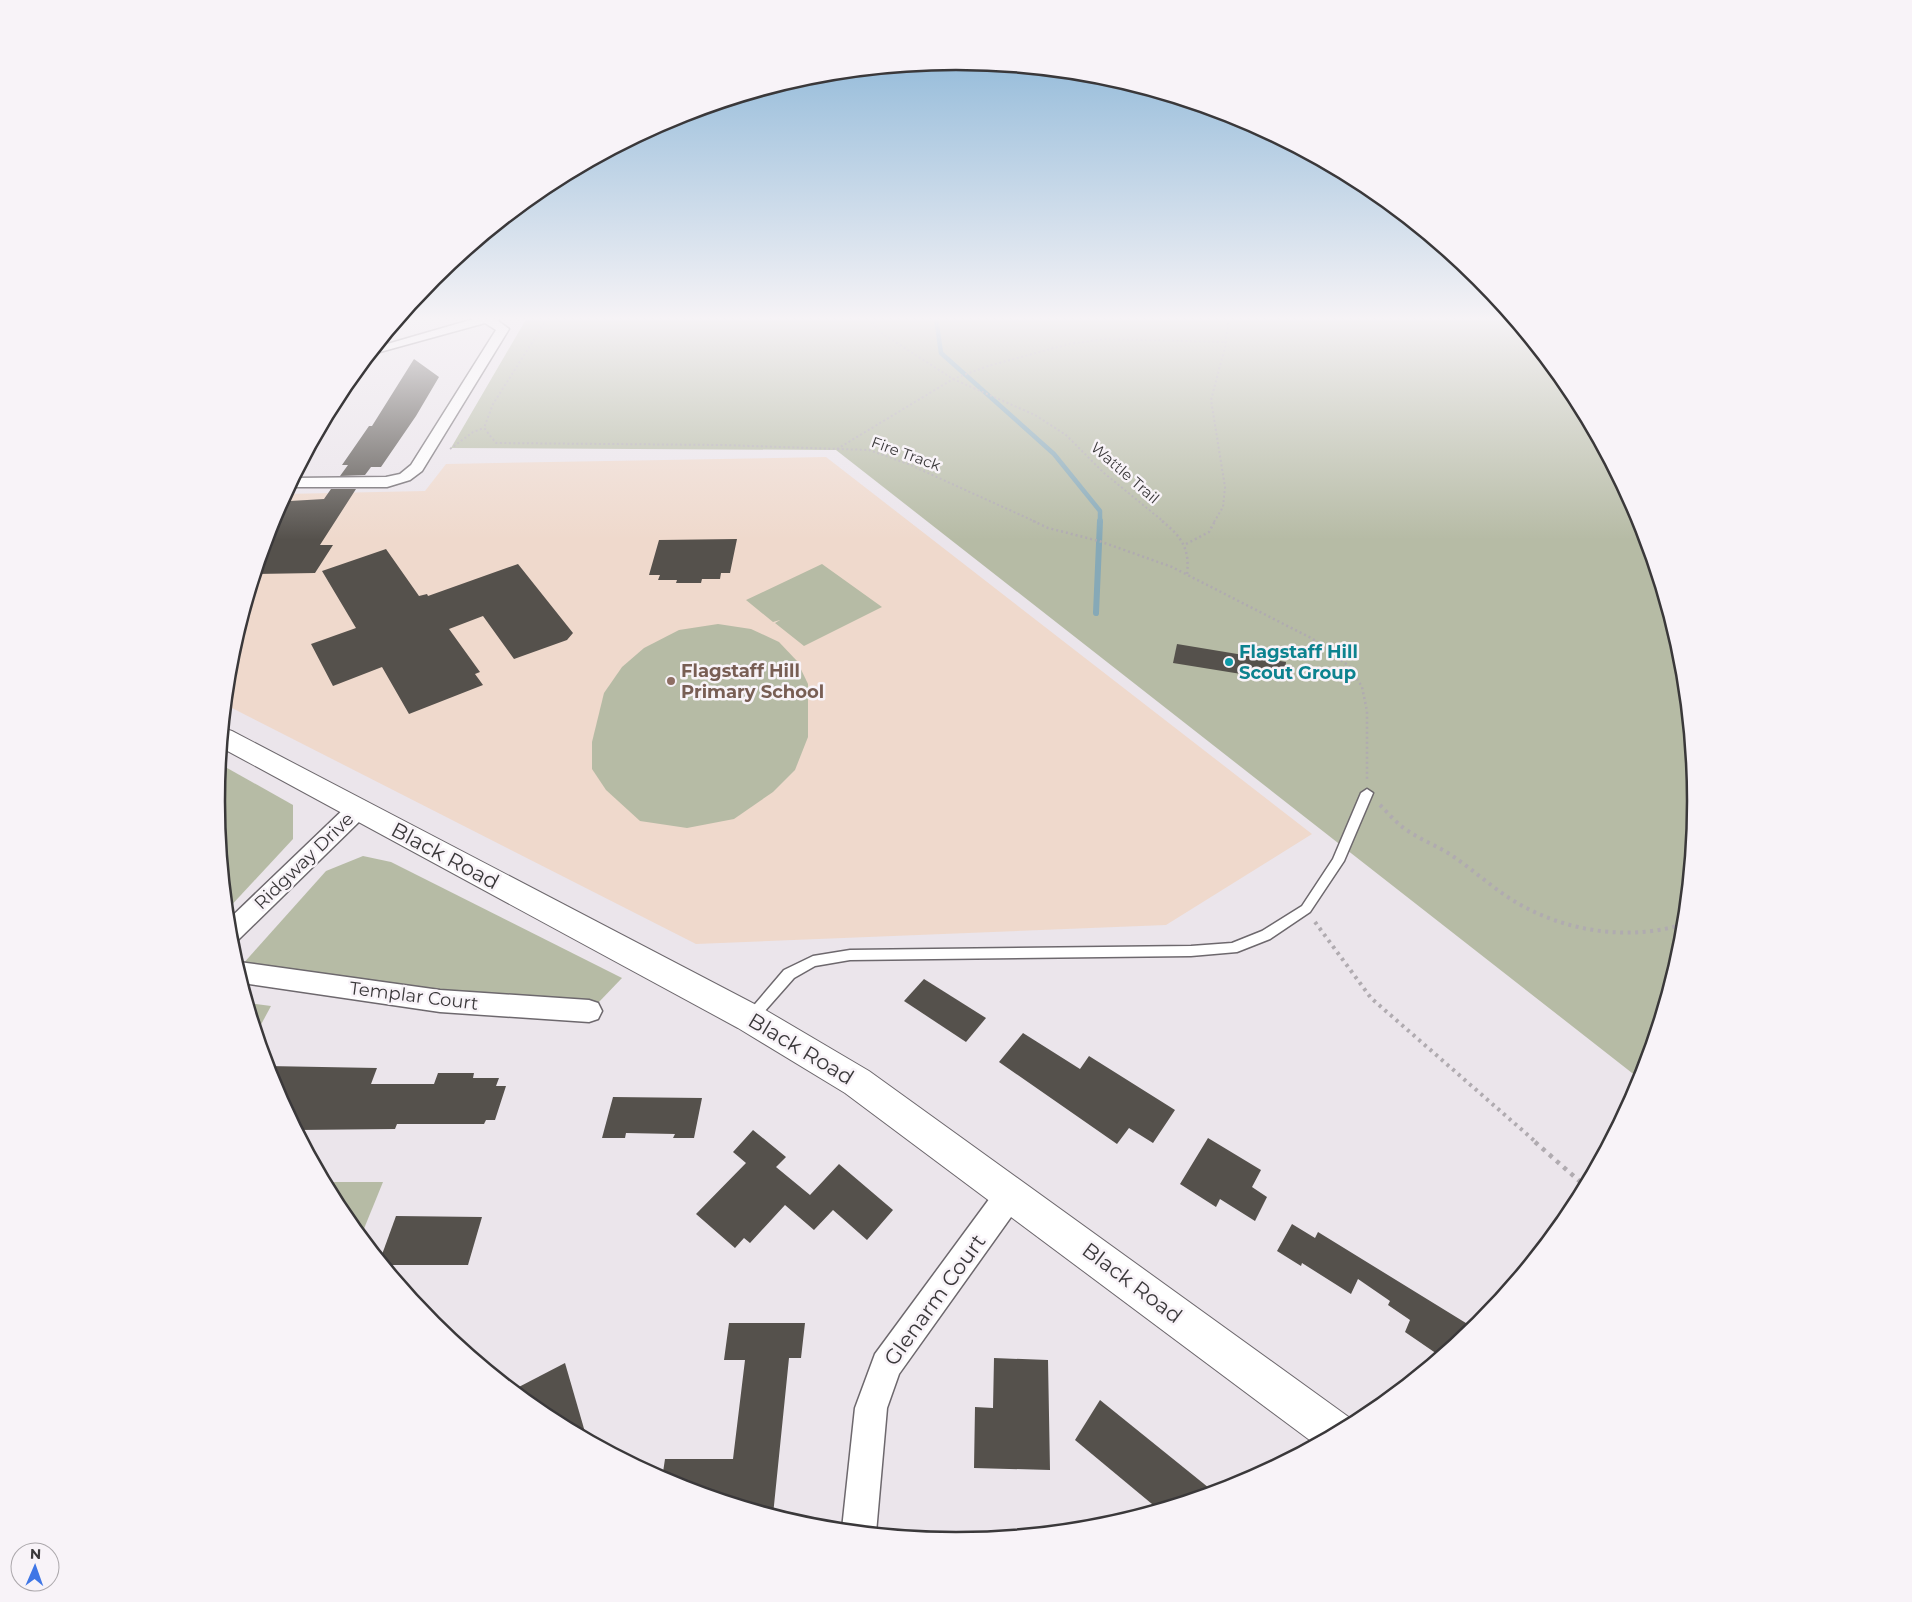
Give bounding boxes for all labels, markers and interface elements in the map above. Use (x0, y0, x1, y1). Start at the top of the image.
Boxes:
street label: Fire Track (869, 432, 943, 475)
street label: Wattle Trail (1087, 438, 1163, 507)
place label: Flagstaff Hill Scout Group (1239, 641, 1358, 684)
marker: Flagstaff Hill Scout Group (1223, 656, 1235, 668)
place label: Flagstaff Hill Primary School (681, 660, 824, 703)
marker: Flagstaff Hill Primary School (665, 675, 677, 687)
street label: Ridgway Drive (250, 808, 358, 914)
street label: Black Road (387, 817, 503, 894)
street label: Templar Court (348, 977, 480, 1015)
street label: Black Road (744, 1007, 858, 1090)
street label: Glenarm Court (879, 1229, 991, 1370)
street label: Black Road (1077, 1237, 1187, 1328)
north arrow (10, 1542, 60, 1592)
text: N (29, 1545, 41, 1563)

